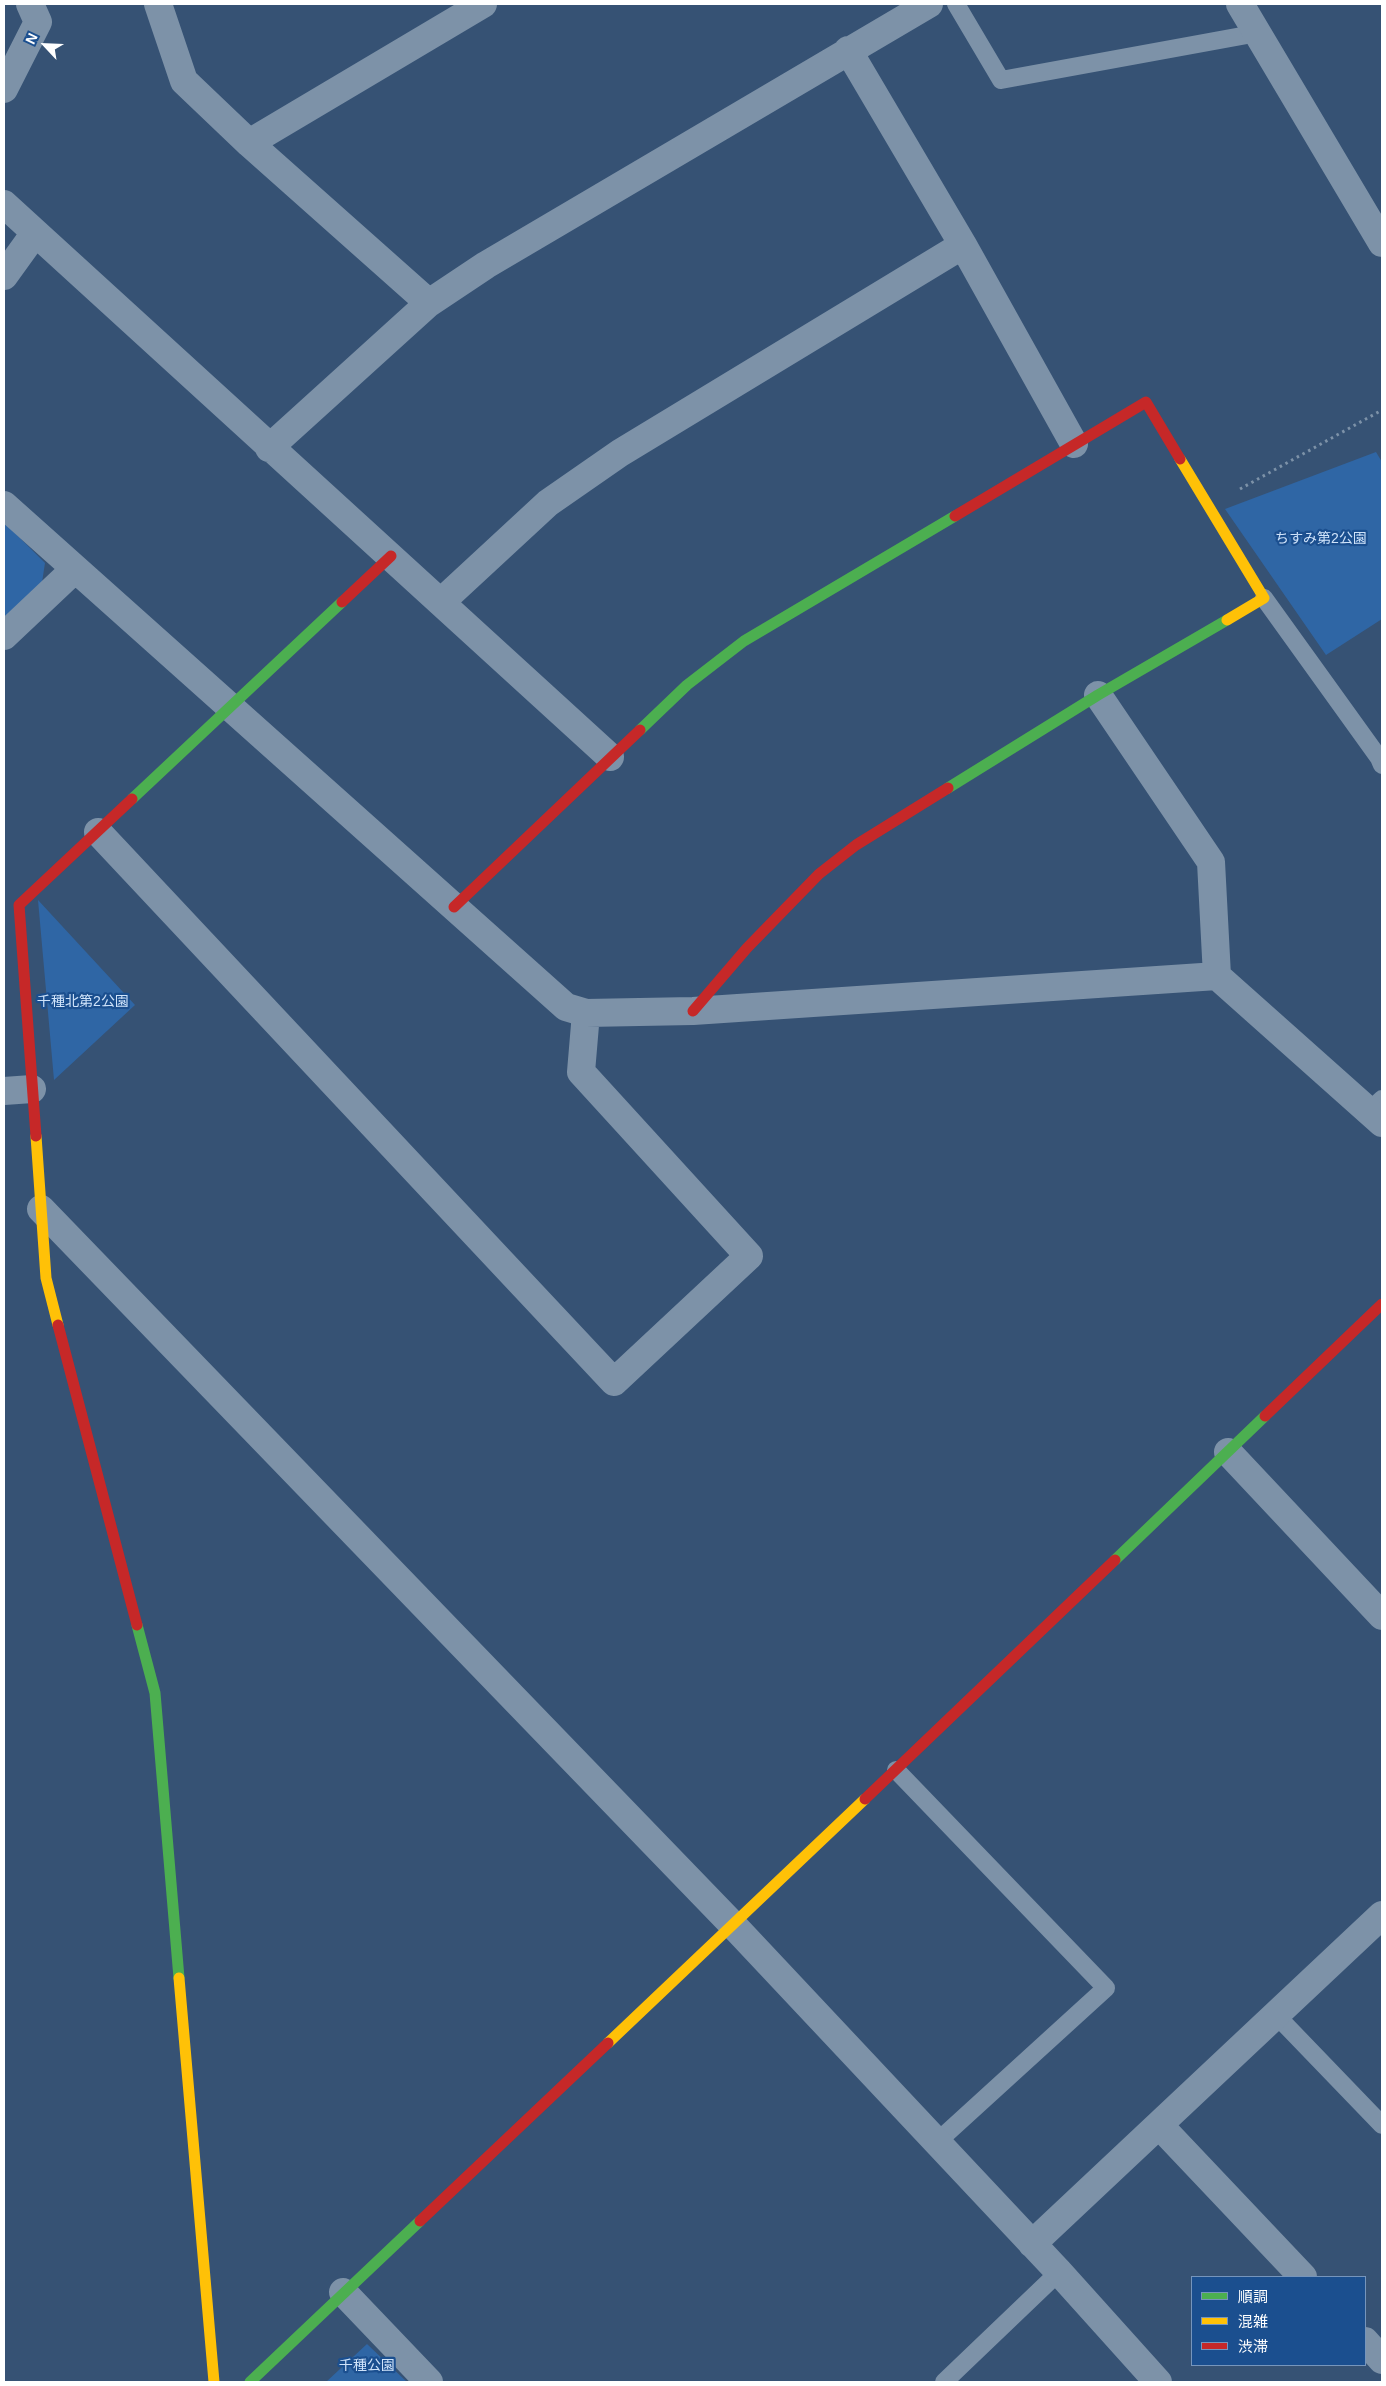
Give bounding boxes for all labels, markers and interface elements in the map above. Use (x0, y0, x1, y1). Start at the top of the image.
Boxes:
north arrow (20, 20, 70, 70)
text: N (22, 31, 41, 47)
park label: ちすみ第2公園 (1275, 531, 1367, 547)
park label: 千種北第2公園 (37, 994, 129, 1010)
legend (1191, 2276, 1366, 2366)
text: 順調 (1238, 2288, 1268, 2305)
text: 混雑 (1238, 2313, 1268, 2330)
text: 渋滞 (1238, 2338, 1268, 2355)
park label: 千種公園 (339, 2358, 395, 2374)

